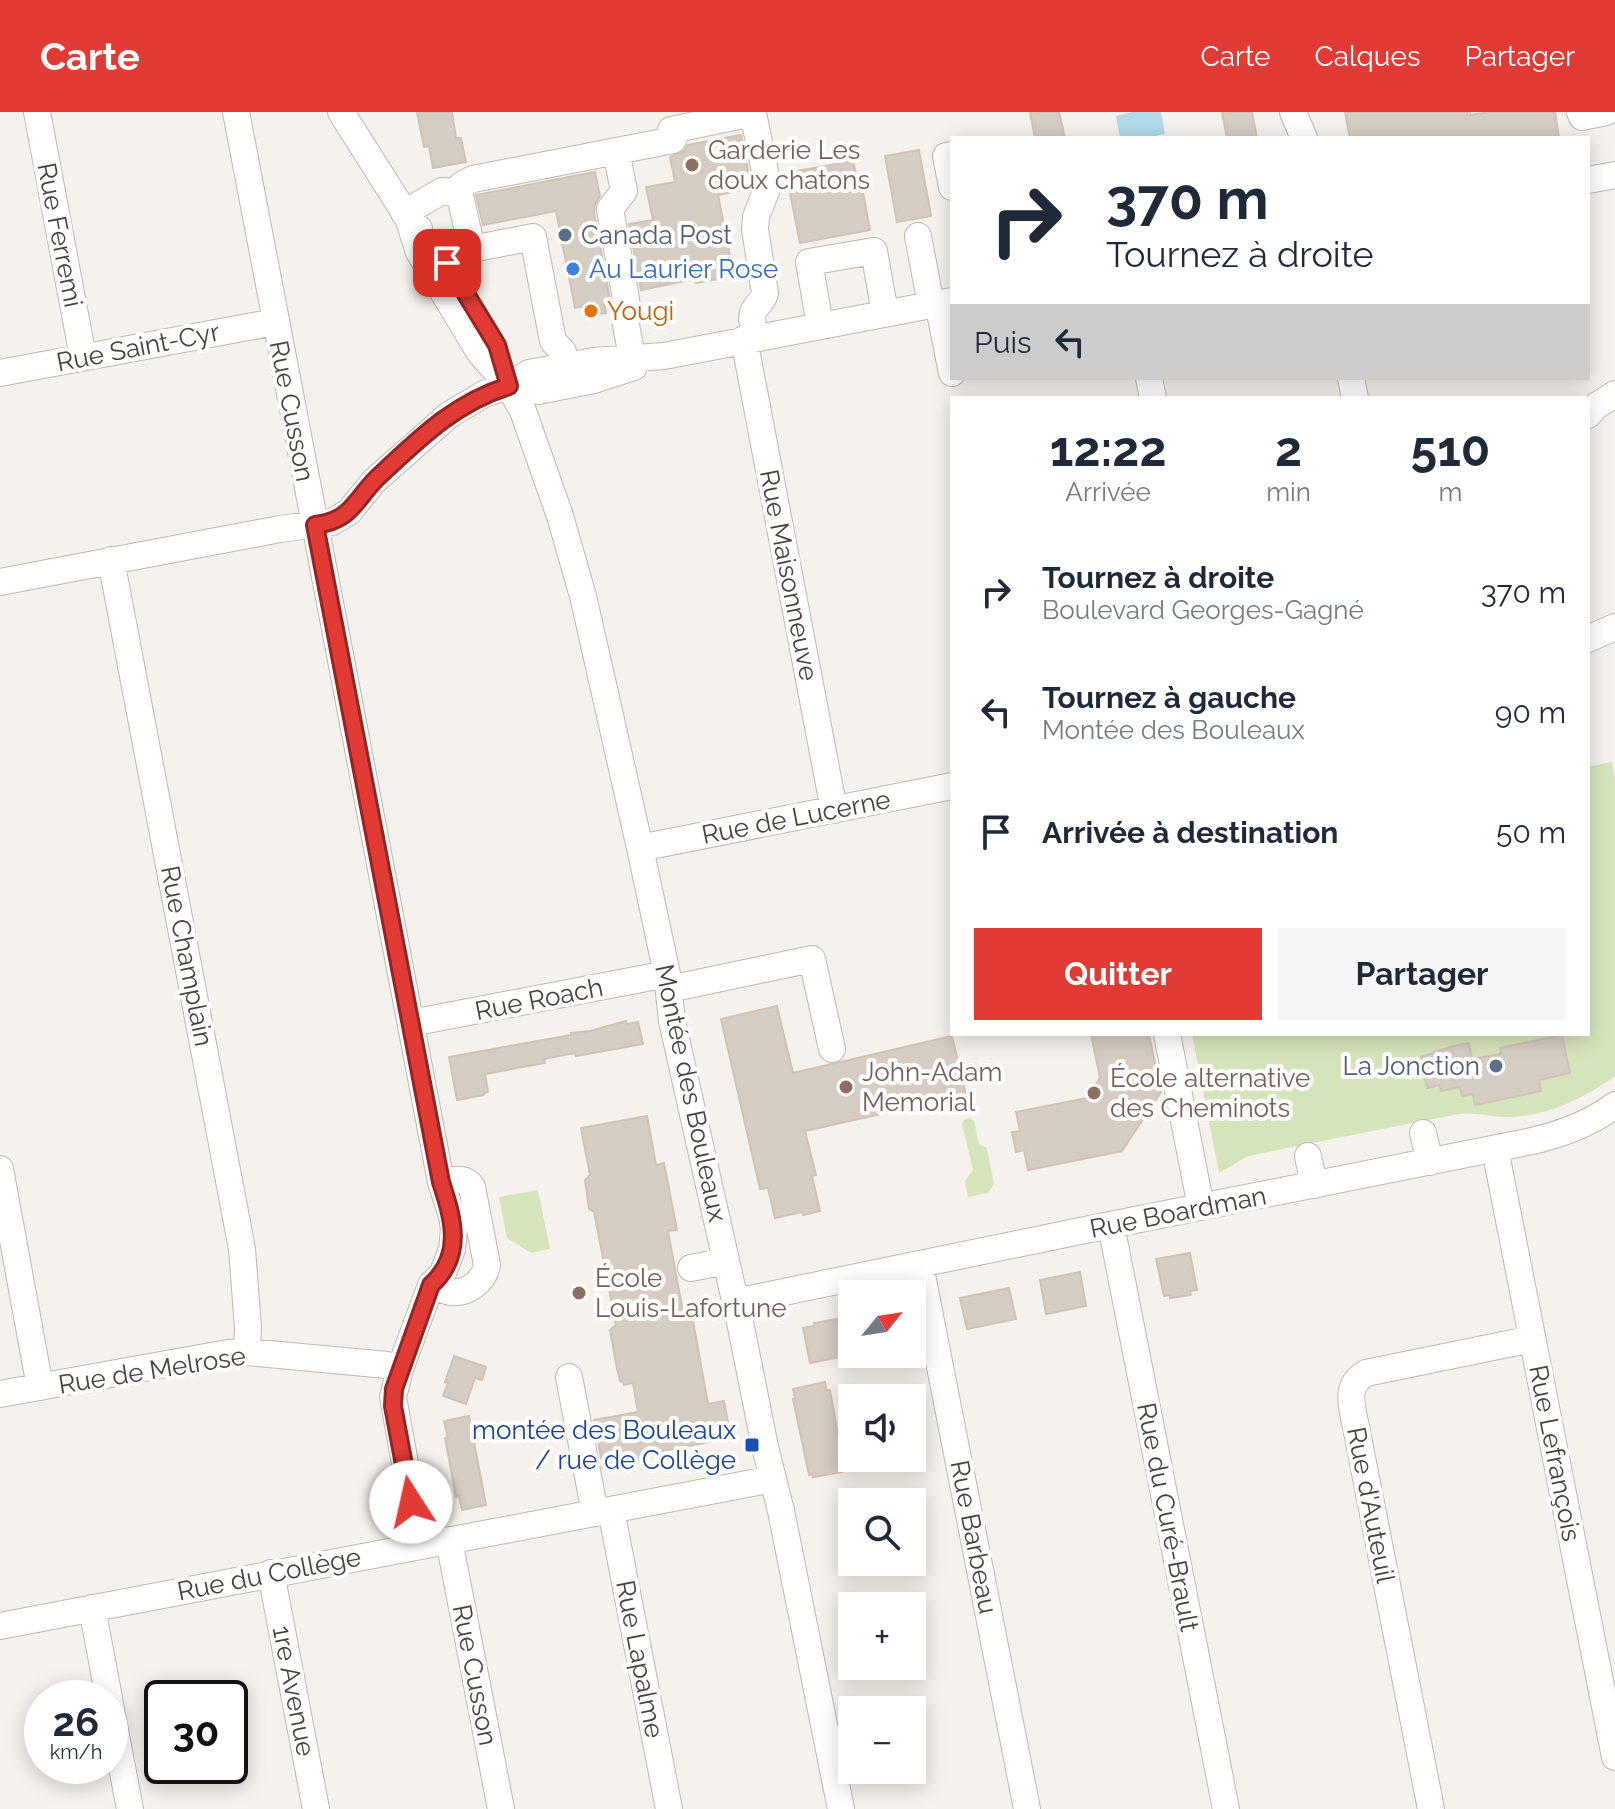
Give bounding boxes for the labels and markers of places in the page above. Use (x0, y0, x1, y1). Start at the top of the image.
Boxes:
place label: Garderie Les doux chatons (708, 135, 870, 195)
marker: Garderie Les doux chatons (683, 156, 701, 174)
place label: Canada Post (581, 220, 732, 250)
marker: Canada Post (556, 226, 574, 244)
pin (413, 229, 481, 297)
place label: Au Laurier Rose (589, 254, 778, 284)
marker: Au Laurier Rose (564, 260, 582, 278)
place label: Yougi (607, 296, 674, 326)
marker: Yougi (582, 302, 600, 320)
place label: La Jonction (1343, 1051, 1480, 1081)
place label: John-Adam Memorial (862, 1057, 1002, 1117)
marker: La Jonction (1487, 1057, 1505, 1075)
place label: École alternative des Cheminots (1110, 1063, 1310, 1123)
marker: John-Adam Memorial (837, 1078, 855, 1096)
marker: École alternative des Cheminots (1085, 1084, 1103, 1102)
place label: École Louis-Lafortune (595, 1263, 787, 1323)
marker: École Louis-Lafortune (570, 1284, 588, 1302)
place label: montée des Bouleaux / rue de Collège (472, 1415, 736, 1475)
marker: montée des Bouleaux / rue de Collège (743, 1436, 761, 1454)

